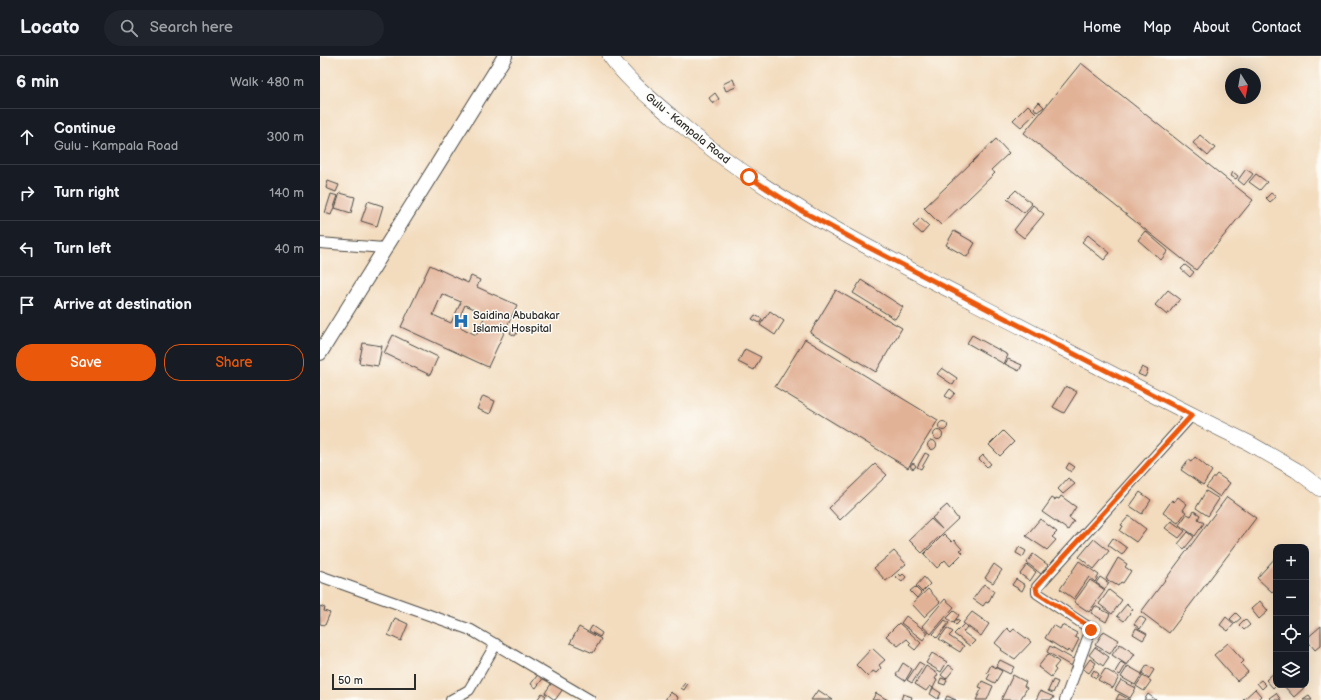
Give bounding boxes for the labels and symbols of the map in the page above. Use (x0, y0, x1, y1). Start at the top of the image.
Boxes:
north arrow (1225, 68, 1261, 104)
street label: Gulu - Kampala Road (643, 90, 733, 167)
route start (740, 168, 758, 186)
place label: Saidina Abubakar Islamic Hospital (473, 309, 561, 335)
hospital icon: Saidina Abubakar Islamic Hospital (452, 312, 470, 330)
route end (1082, 621, 1100, 639)
scale bar (332, 672, 416, 691)

